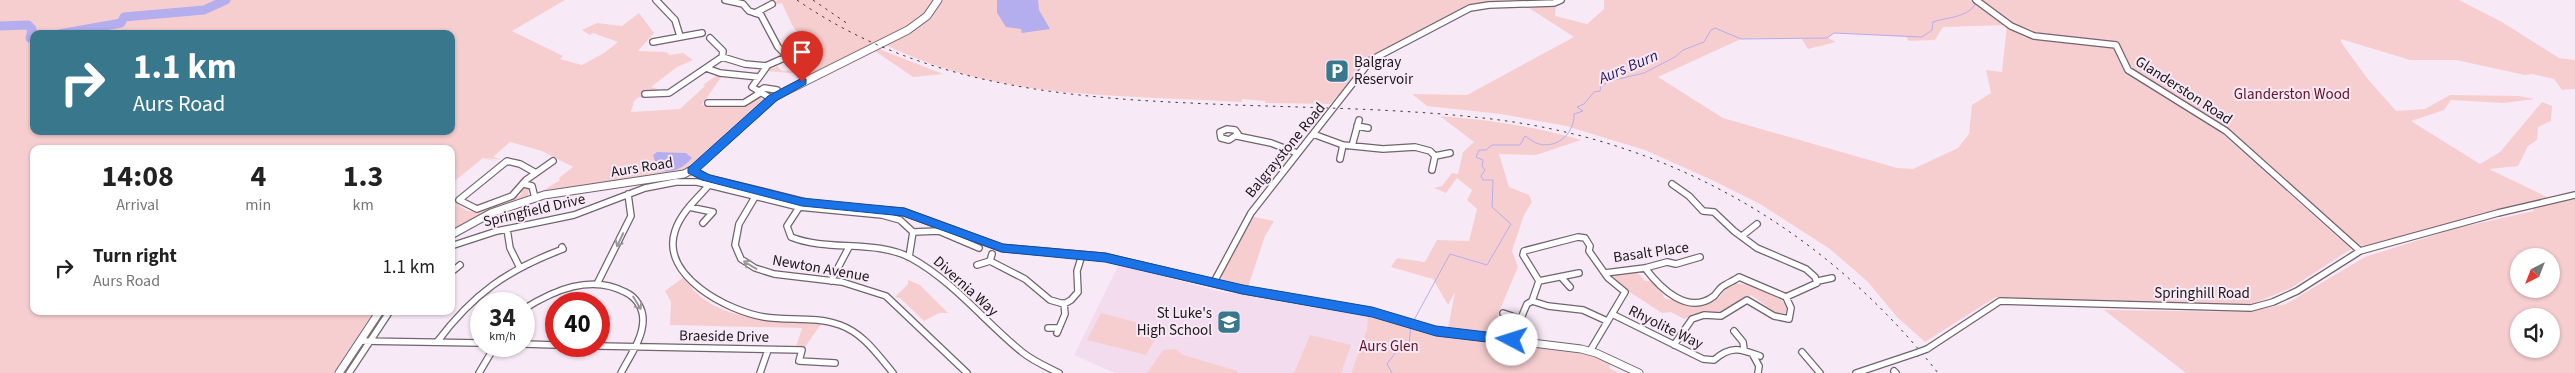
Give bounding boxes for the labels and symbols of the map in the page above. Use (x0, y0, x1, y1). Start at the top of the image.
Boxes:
pin (781, 31, 823, 82)
water label: Aurs Burn (1594, 45, 1662, 90)
street label: Glanderston Road (2131, 51, 2236, 130)
place label: Balgray Reservoir (1354, 52, 1414, 90)
parking icon: Balgray Reservoir (1324, 58, 1350, 84)
park label: Glanderston Wood (2234, 84, 2350, 105)
street label: Balgraystone Road (1240, 98, 1330, 202)
street label: Aurs Road (609, 152, 675, 183)
street label: Springfield Drive (481, 189, 587, 232)
one-way arrow (615, 233, 625, 248)
street label: Basalt Place (1612, 237, 1690, 268)
north arrow (2510, 248, 2560, 298)
street label: Newton Avenue (771, 250, 871, 287)
street label: Divernia Way (929, 251, 1003, 321)
one-way arrow (744, 259, 758, 269)
street label: Springhill Road (2154, 283, 2250, 304)
speed limit sign: 40 (545, 292, 610, 357)
one-way arrow (632, 296, 642, 310)
street label: Rhyolite Way (1625, 300, 1707, 355)
place label: St Luke's High School (1137, 303, 1212, 341)
school or university icon: St Luke's High School (1216, 309, 1242, 335)
position arrow (1485, 313, 1537, 365)
street label: Braeside Drive (679, 325, 769, 348)
park label: Aurs Glen (1359, 336, 1419, 357)

